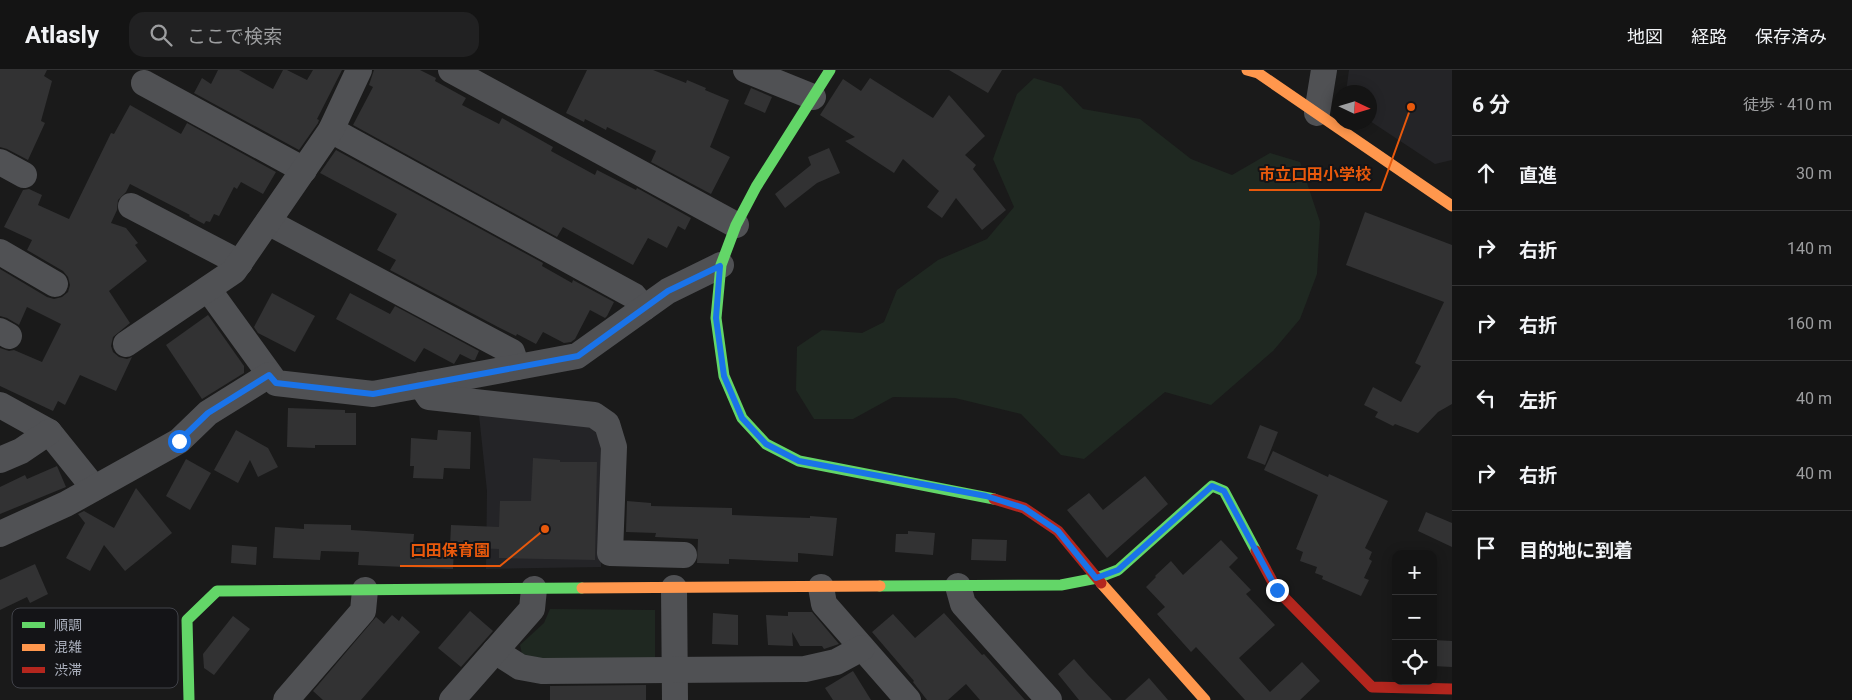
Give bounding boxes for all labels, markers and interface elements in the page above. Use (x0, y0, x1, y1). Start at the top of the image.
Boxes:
search box (129, 12, 479, 57)
text: Atlasly (25, 21, 99, 49)
icon: search (147, 21, 175, 49)
text: ここで検索 (187, 25, 282, 48)
text: 地図 (1627, 26, 1663, 47)
text: 経路 (1691, 26, 1727, 47)
text: 保存済み (1755, 26, 1827, 47)
north arrow (1332, 85, 1377, 130)
text: 6 分 (1472, 93, 1510, 117)
text: 徒歩 · 410 m (1743, 95, 1832, 114)
callout: 市立口田小学校 (1249, 159, 1381, 190)
icon: ahead (1472, 159, 1500, 187)
text: 直進 (1519, 164, 1557, 187)
text: 30 m (1796, 164, 1832, 183)
text: 市立口田小学校 (1259, 165, 1371, 184)
icon: right (1472, 234, 1500, 262)
text: 右折 (1519, 239, 1557, 262)
text: 140 m (1787, 239, 1832, 258)
icon: right (1472, 309, 1500, 337)
text: 右折 (1519, 314, 1557, 337)
text: 160 m (1787, 314, 1832, 333)
icon: left (1472, 384, 1500, 412)
text: 左折 (1519, 389, 1557, 412)
text: 40 m (1796, 389, 1832, 408)
route start (168, 430, 191, 453)
icon: right (1472, 459, 1500, 487)
text: 右折 (1519, 464, 1557, 487)
text: 40 m (1796, 464, 1832, 483)
icon: arrive (1472, 534, 1500, 562)
callout: 口田保育園 (400, 535, 500, 566)
text: 目的地に到着 (1519, 539, 1633, 562)
text: 口田保育園 (410, 541, 490, 560)
map controls (1392, 550, 1437, 685)
button: + (1392, 550, 1437, 595)
route end (1266, 579, 1289, 602)
button: − (1392, 595, 1437, 640)
legend (12, 608, 178, 688)
text: 順調 (54, 617, 82, 633)
text: 混雑 (54, 639, 82, 655)
button: locate (1392, 640, 1437, 685)
text: 渋滞 (54, 662, 82, 678)

